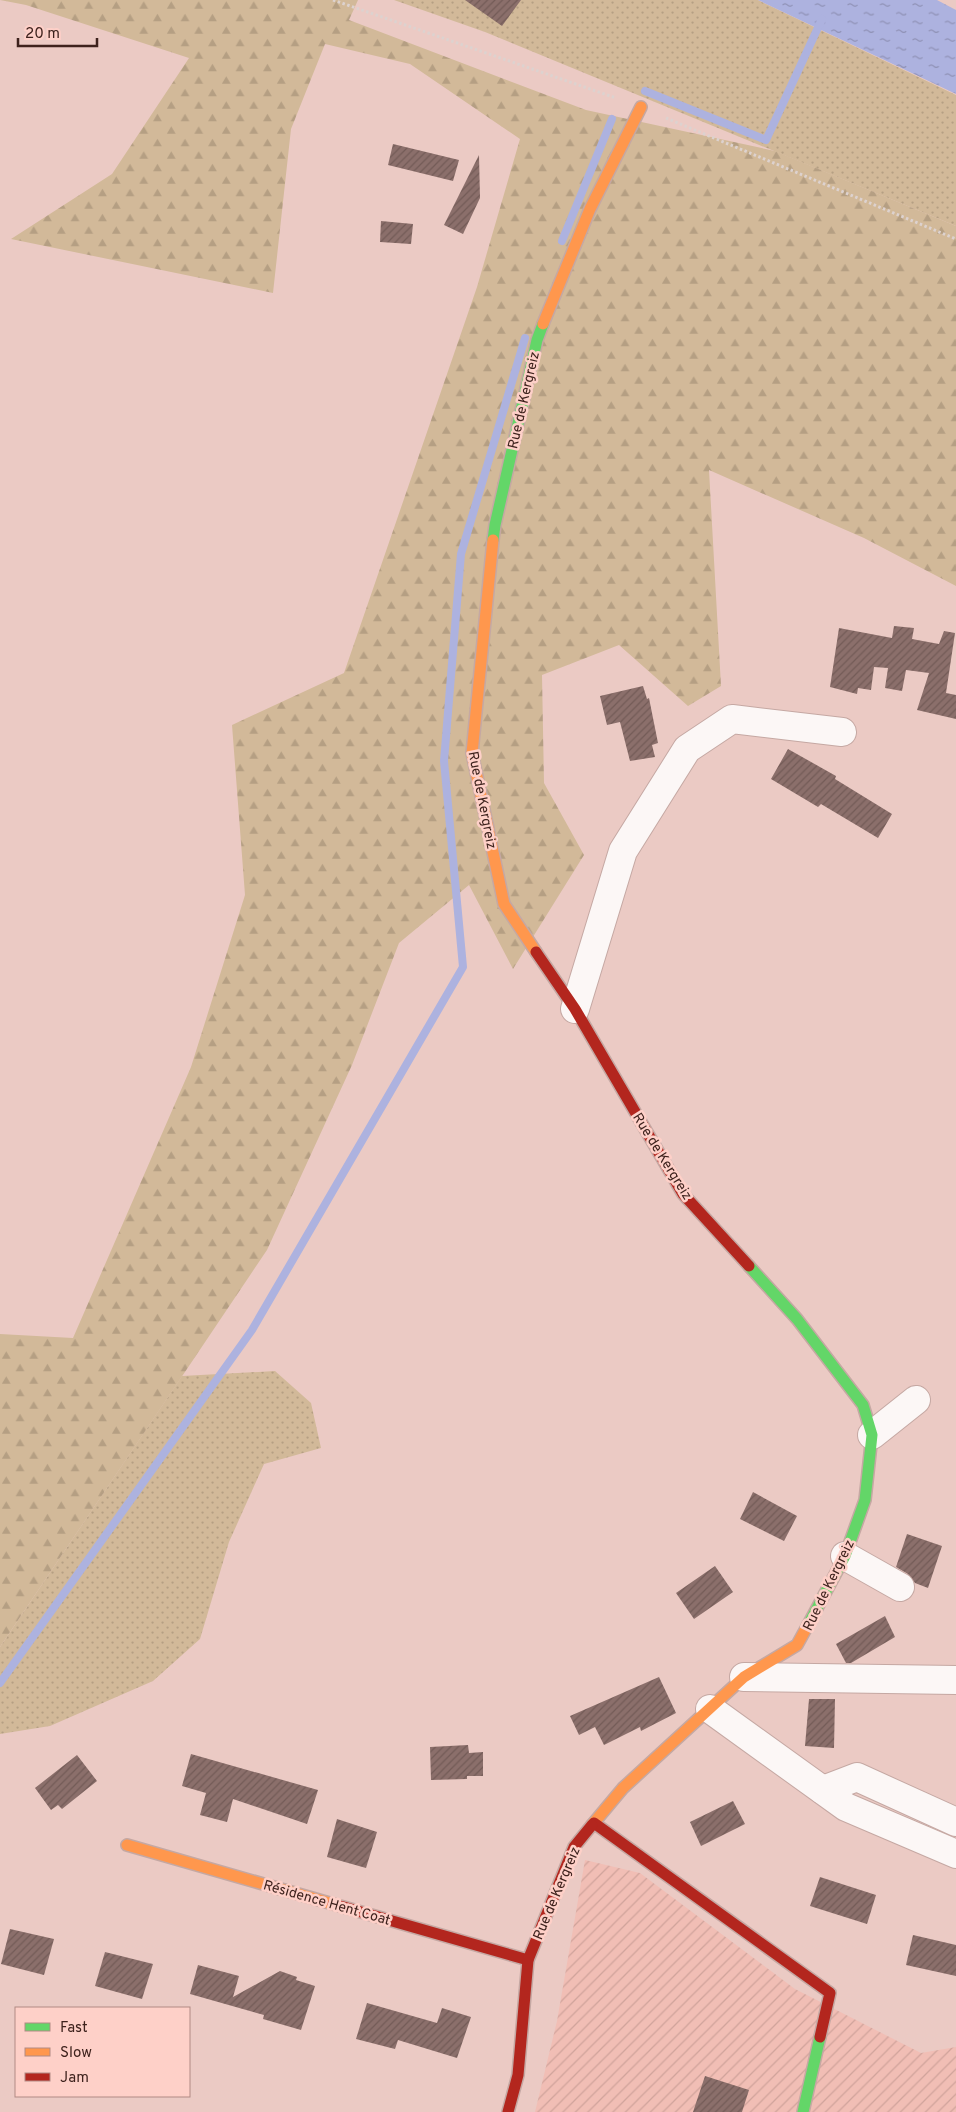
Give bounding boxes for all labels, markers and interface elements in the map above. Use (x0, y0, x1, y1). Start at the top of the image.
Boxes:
scale bar (18, 15, 96, 47)
text: 20 m (25, 25, 60, 44)
street label: Rue de Kergreiz (505, 350, 544, 451)
street label: Rue de Kergreiz (464, 750, 499, 851)
street label: Rue de Kergreiz (628, 1110, 695, 1203)
street label: Rue de Kergreiz (800, 1537, 859, 1634)
street label: Rue de Kergreiz (530, 1845, 585, 1943)
street label: Résidence Hent Coat (261, 1877, 392, 1930)
legend (15, 2007, 190, 2097)
text: Fast (60, 2019, 88, 2038)
text: Slow (60, 2044, 92, 2063)
text: Jam (60, 2069, 89, 2088)

